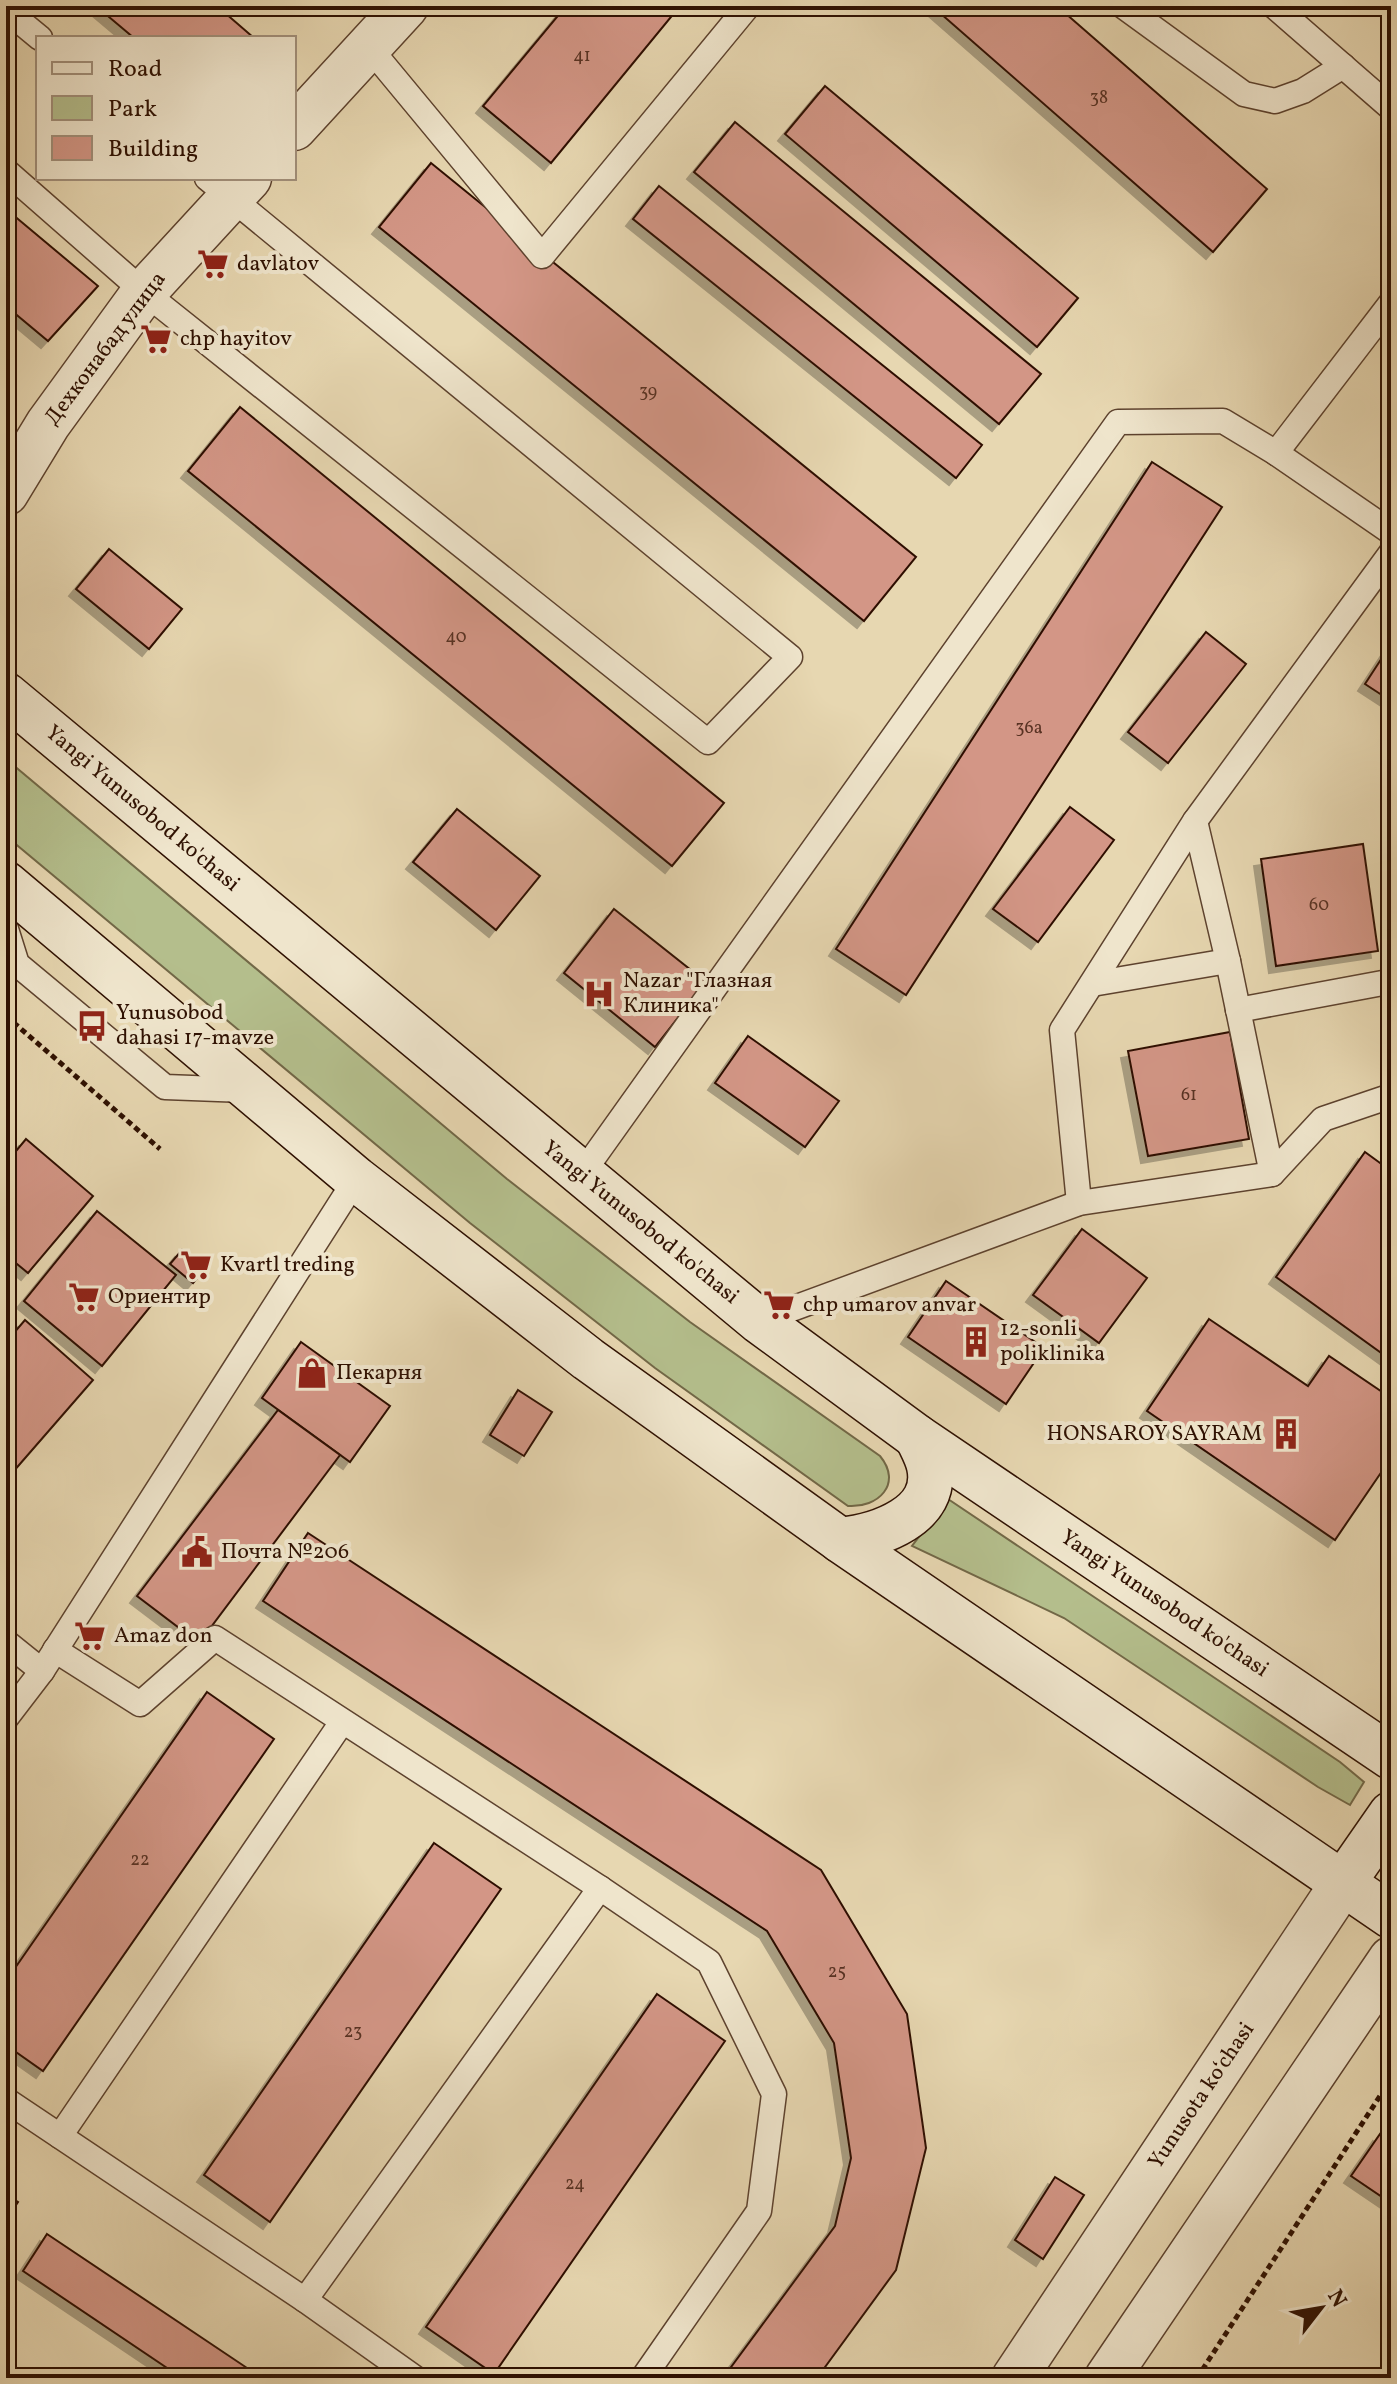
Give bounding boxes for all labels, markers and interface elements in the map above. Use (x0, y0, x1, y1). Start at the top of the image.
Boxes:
legend (36, 36, 296, 180)
house number: 41 (573, 44, 591, 69)
text: Road (108, 53, 162, 87)
house number: 38 (1090, 86, 1108, 111)
text: Park (108, 93, 157, 127)
text: Building (108, 133, 198, 167)
supermarket icon: davlatov (196, 247, 230, 281)
place label: davlatov (237, 249, 320, 280)
street label: Дехконабад улица (38, 266, 174, 432)
supermarket icon: chp hayitov (139, 322, 173, 356)
place label: chp hayitov (180, 324, 292, 355)
house number: 39 (639, 380, 657, 405)
house number: 40 (445, 625, 467, 650)
house number: 36a (1015, 716, 1043, 741)
street label: Yangi Yunusobod ko'chasi (38, 718, 246, 900)
house number: 60 (1309, 893, 1329, 918)
place label: Nazar "Глазная Клиника" (623, 966, 772, 1022)
hospital icon: Nazar "Глазная Клиника" (582, 977, 616, 1011)
place label: Yunusobod dahasi 17-mavze (116, 998, 274, 1054)
bus stop icon: Yunusobod dahasi 17-mavze (75, 1009, 109, 1043)
house number: 61 (1181, 1083, 1197, 1108)
street label: Yangi Yunusobod ko'chasi (535, 1134, 745, 1312)
supermarket icon: Kvartl treding (179, 1248, 213, 1282)
place label: Kvartl treding (220, 1250, 355, 1281)
supermarket icon: Ориентир (67, 1280, 101, 1314)
place label: Ориентир (108, 1282, 211, 1313)
supermarket icon: chp umarov anvar (762, 1288, 796, 1322)
place label: chp umarov anvar (803, 1290, 976, 1321)
place label: 12-sonli poliklinika (1000, 1314, 1105, 1370)
building icon: 12-sonli poliklinika (959, 1325, 993, 1359)
shop icon: Пекарня (295, 1356, 329, 1390)
place label: Пекарня (336, 1358, 422, 1389)
building icon: HONSAROY SAYRAM (1269, 1417, 1303, 1451)
place label: HONSAROY SAYRAM (1047, 1419, 1262, 1450)
street label: Yangi Yunusobod ko'chasi (1054, 1523, 1274, 1685)
public building icon: Почта №206 (180, 1535, 214, 1569)
place label: Почта №206 (221, 1537, 349, 1568)
supermarket icon: Amaz don (73, 1619, 107, 1653)
place label: Amaz don (114, 1621, 213, 1652)
house number: 22 (130, 1848, 150, 1873)
house number: 25 (828, 1960, 846, 1985)
street label: Yunusota koʻchasi (1141, 2016, 1263, 2176)
house number: 23 (344, 2020, 362, 2045)
house number: 24 (565, 2172, 585, 2197)
north arrow (1281, 2268, 1361, 2348)
text: N (1319, 2284, 1353, 2314)

